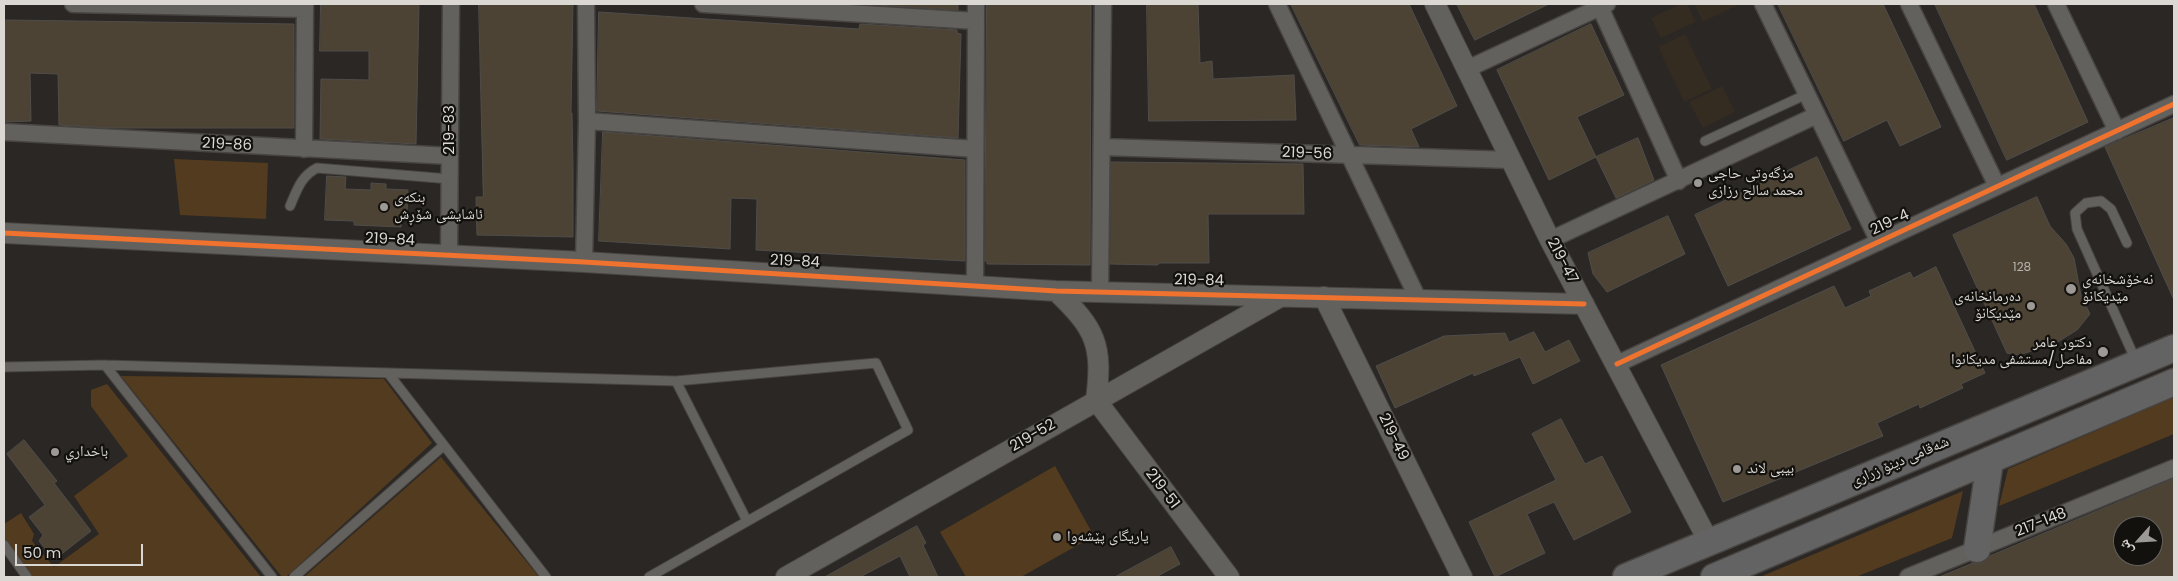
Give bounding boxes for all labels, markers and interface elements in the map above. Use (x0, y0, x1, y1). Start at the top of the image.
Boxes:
street label: 219-83 (441, 105, 459, 155)
street label: 219-86 (201, 135, 253, 155)
street label: 219-56 (1282, 144, 1332, 164)
place label: مزگەوتی حاجی محمد سالح رزازی (1708, 165, 1803, 200)
marker: مزگەوتی حاجی محمد سالح رزازی (1692, 177, 1704, 189)
place label: بنکەی ئاشایشی شۆڕش (394, 189, 483, 224)
marker: بنکەی ئاشایشی شۆڕش (378, 201, 390, 213)
street label: 219-4 (1868, 206, 1912, 240)
street label: 219-84 (365, 230, 415, 250)
street label: 219-47 (1543, 235, 1581, 287)
street label: 219-84 (770, 252, 820, 272)
house number: 128 (2013, 261, 2031, 275)
place label: نەخۆشخانەی مێدیکانۆ (2082, 271, 2153, 306)
street label: 219-84 (1174, 272, 1224, 290)
marker: نەخۆشخانەی مێدیکانۆ (2064, 282, 2078, 296)
place label: دەرمانخانەی مێدیکانۆ (1954, 288, 2021, 323)
marker: دەرمانخانەی مێدیکانۆ (2025, 300, 2037, 312)
place label: دكتور عامر مفاصل/مستشفى مديكانوا (1951, 334, 2092, 369)
marker: دكتور عامر مفاصل/مستشفى مديكانوا (2096, 345, 2110, 359)
street label: 219-49 (1374, 411, 1412, 463)
street label: 219-52 (1007, 416, 1059, 456)
street label: شەقامی دینۆ زراری (1848, 433, 1952, 491)
place label: باخداري (65, 443, 108, 461)
marker: باخداري (49, 446, 61, 458)
place label: بيبى لاند (1747, 460, 1794, 478)
marker: بيبى لاند (1731, 463, 1743, 475)
street label: 219-51 (1141, 465, 1183, 513)
street label: 217-148 (2013, 505, 2069, 541)
north arrow (2113, 516, 2163, 566)
place label: یاریگای پێشەوا (1067, 528, 1149, 546)
marker: یاریگای پێشەوا (1051, 531, 1063, 543)
scale bar (18, 534, 145, 566)
text: ش (2113, 536, 2138, 558)
text: 50 m (23, 542, 61, 563)

